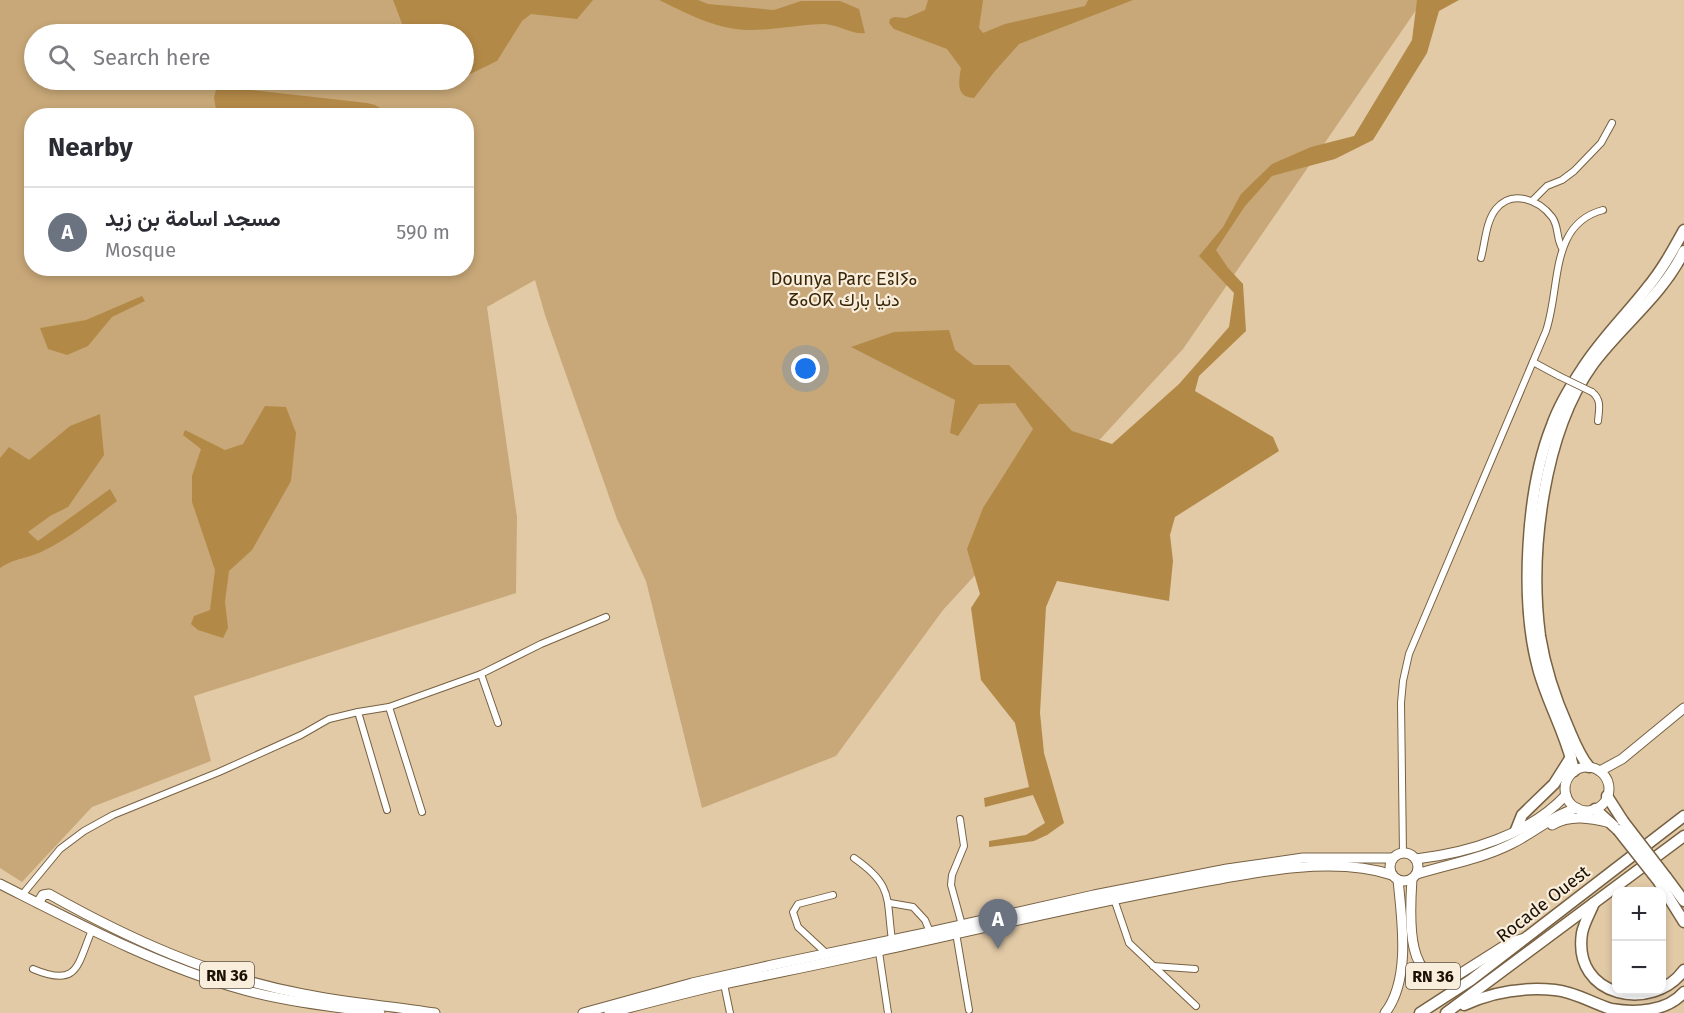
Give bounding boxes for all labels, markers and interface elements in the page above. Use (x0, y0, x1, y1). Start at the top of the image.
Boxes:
search box (24, 24, 474, 90)
icon: search (45, 41, 78, 74)
text: Search here (93, 44, 211, 71)
text: Nearby (48, 132, 133, 163)
text: مسجد اسامة بن زيد (105, 205, 281, 232)
text: A (62, 220, 73, 244)
text: 590 m (396, 220, 450, 244)
text: Mosque (105, 238, 176, 262)
park label: Dounya Parc ⴹⵓⵏⵢⴰ ⵒⴰⵔⴽ دنيا بارك (771, 268, 917, 311)
your location (791, 354, 820, 383)
street label: Rocade Ouest (1492, 860, 1594, 947)
map controls (1612, 887, 1666, 995)
button: + (1612, 887, 1666, 941)
pin: A (978, 900, 1018, 949)
button: − (1612, 941, 1666, 995)
road number: RN 36 (200, 962, 254, 988)
road number: RN 36 (1406, 963, 1460, 989)

